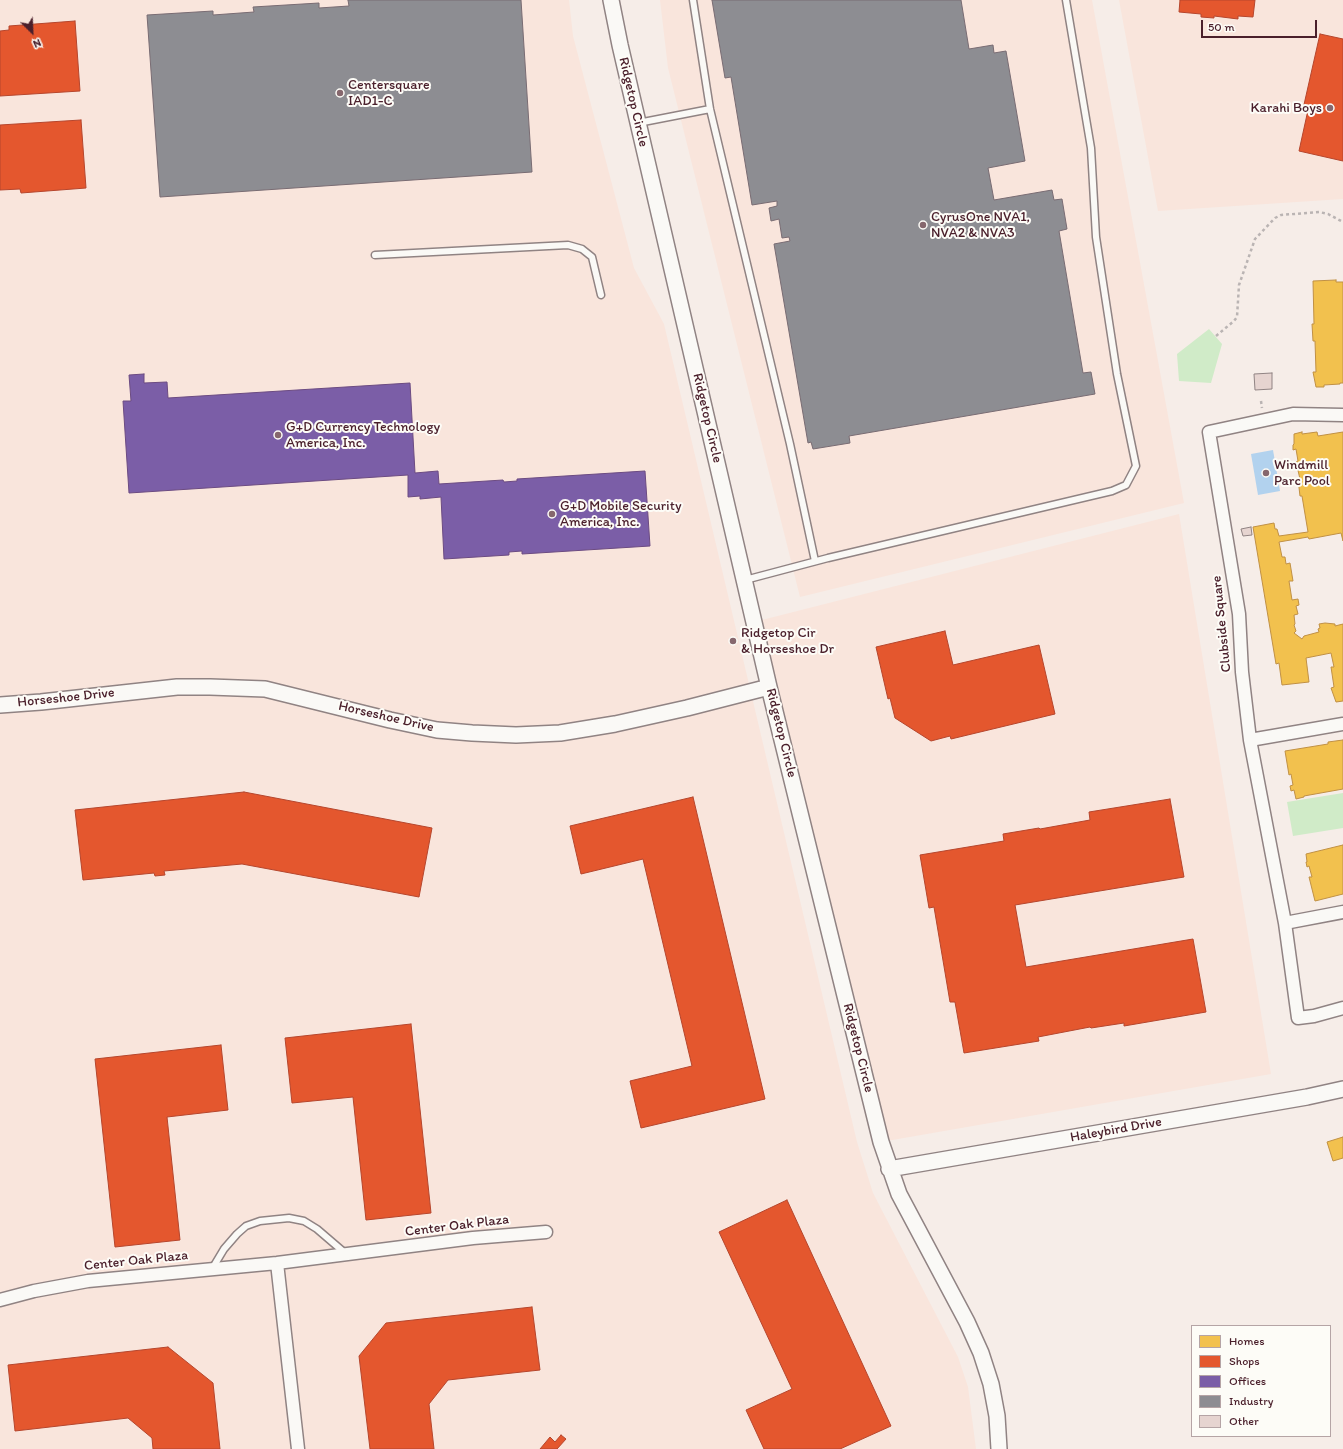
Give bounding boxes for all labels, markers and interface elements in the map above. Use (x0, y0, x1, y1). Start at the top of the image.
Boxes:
north arrow (12, 12, 52, 52)
scale bar (1203, 12, 1319, 38)
text: 50 m (1208, 20, 1234, 34)
text: N (31, 36, 43, 51)
street label: Ridgetop Circle (615, 55, 651, 149)
place label: Centersquare IAD1-C (348, 77, 430, 110)
marker: Centersquare IAD1-C (335, 88, 345, 98)
place label: Karahi Boys (1250, 100, 1322, 116)
marker: Karahi Boys (1325, 103, 1335, 113)
place label: CyrusOne NVA1, NVA2 & NVA3 (931, 209, 1030, 242)
marker: CyrusOne NVA1, NVA2 & NVA3 (918, 220, 928, 230)
street label: Ridgetop Circle (689, 371, 725, 465)
place label: G+D Currency Technology America, Inc. (286, 419, 440, 452)
marker: G+D Currency Technology America, Inc. (273, 430, 283, 440)
place label: Windmill Parc Pool (1274, 457, 1330, 490)
marker: Windmill Parc Pool (1261, 468, 1271, 478)
place label: G+D Mobile Security America, Inc. (560, 498, 682, 530)
marker: G+D Mobile Security America, Inc. (547, 509, 557, 519)
street label: Clubside Square (1209, 575, 1235, 673)
place label: Ridgetop Cir & Horseshoe Dr (741, 625, 834, 658)
marker: Ridgetop Cir & Horseshoe Dr (728, 636, 738, 646)
street label: Horseshoe Drive (17, 685, 115, 711)
street label: Ridgetop Circle (762, 687, 800, 779)
street label: Horseshoe Drive (337, 698, 435, 736)
street label: Ridgetop Circle (839, 1002, 877, 1094)
street label: Haleybird Drive (1069, 1114, 1163, 1146)
street label: Center Oak Plaza (404, 1211, 510, 1241)
street label: Center Oak Plaza (83, 1247, 189, 1275)
legend (1191, 1325, 1331, 1437)
text: Homes (1229, 1334, 1265, 1348)
text: Shops (1229, 1354, 1260, 1368)
text: Offices (1229, 1374, 1266, 1388)
text: Industry (1229, 1394, 1273, 1408)
text: Other (1229, 1414, 1259, 1428)

